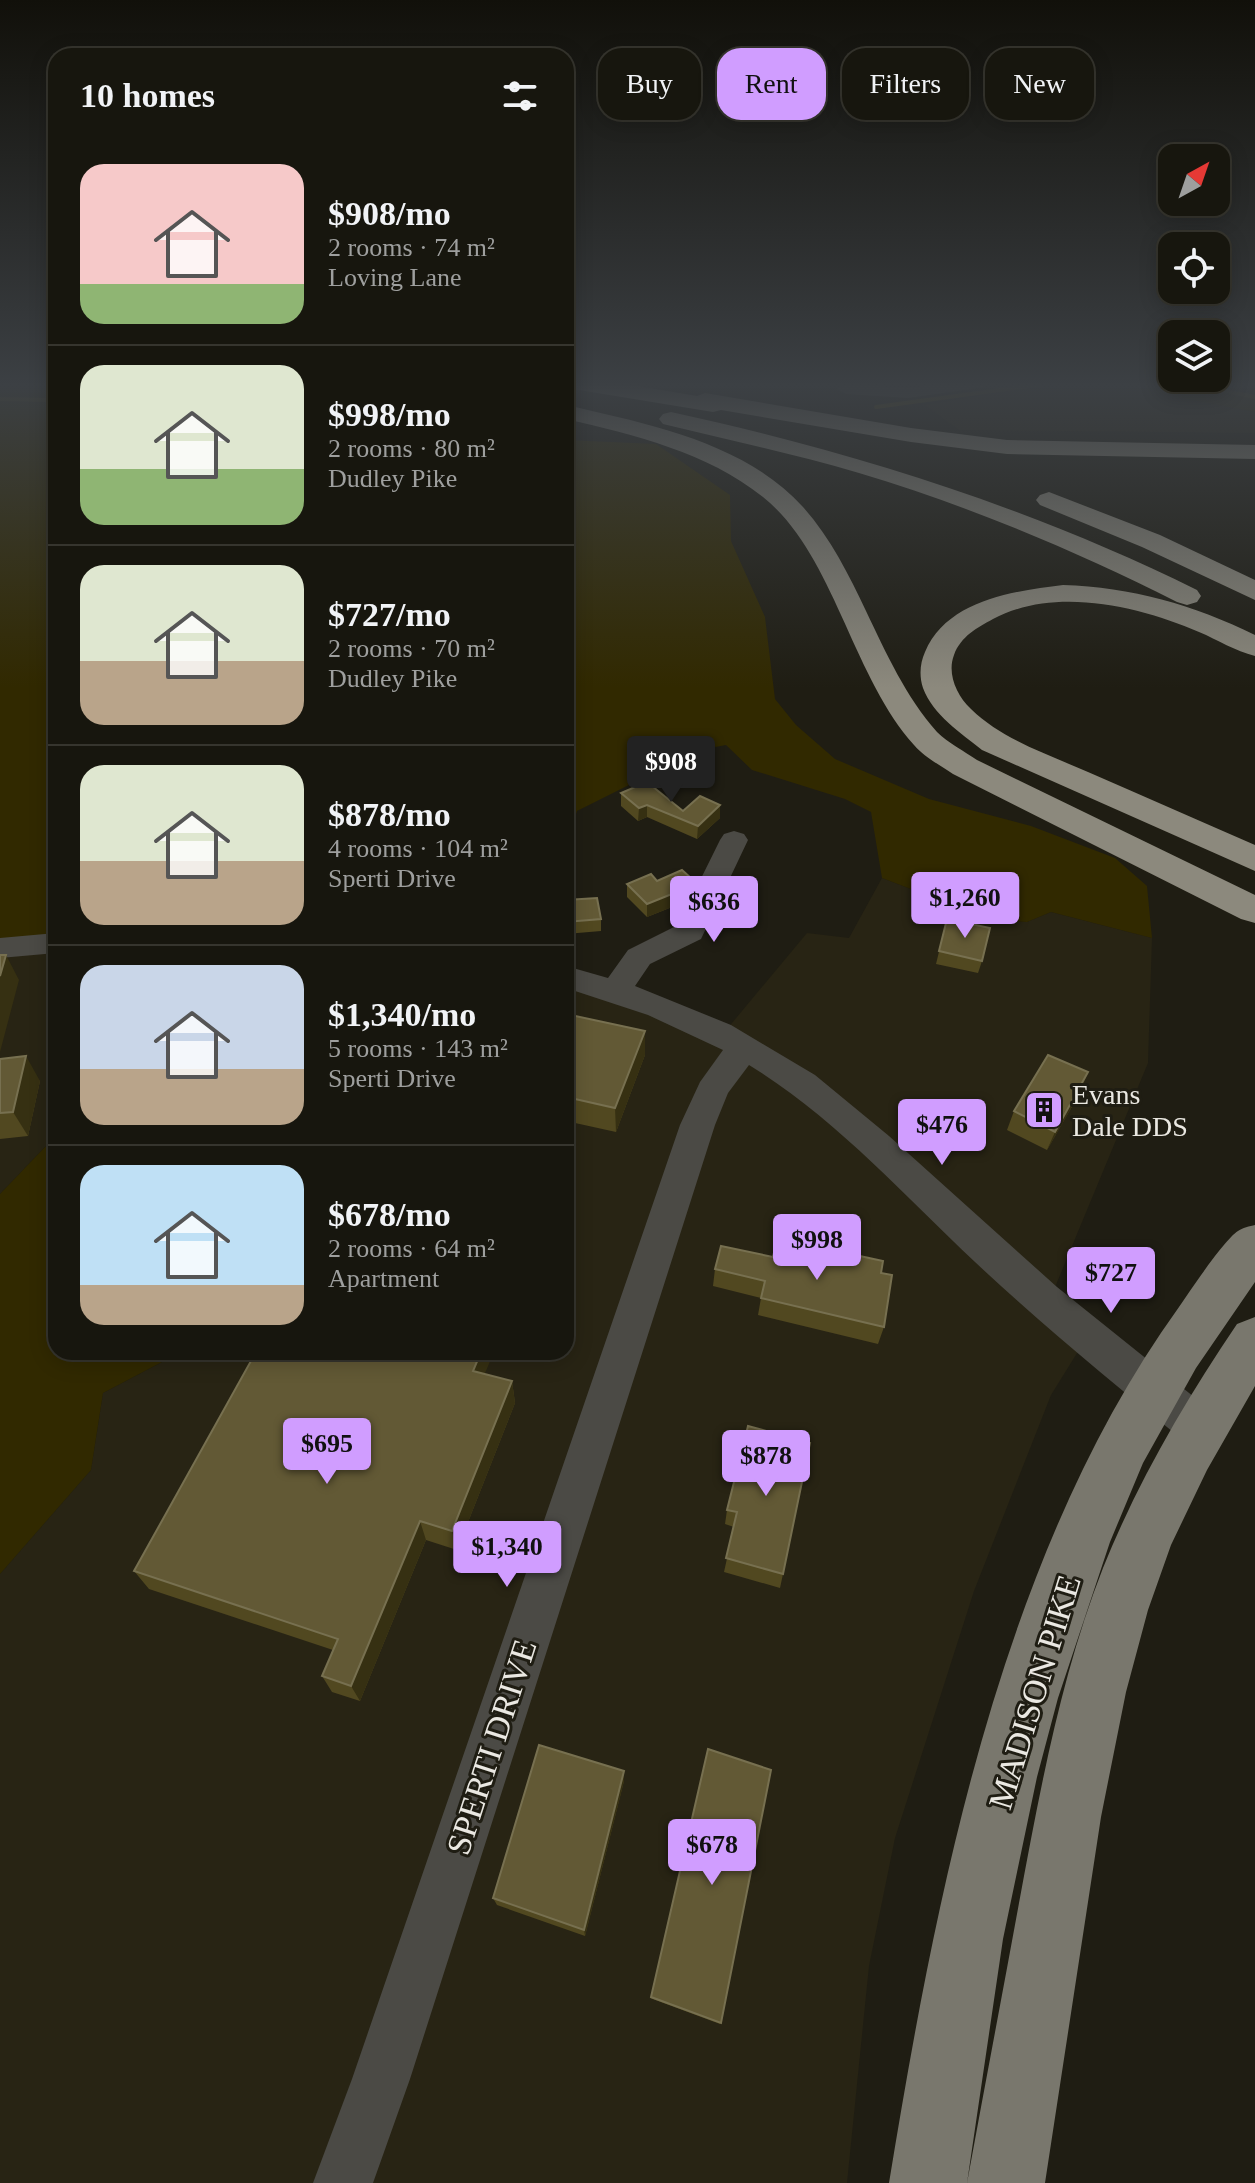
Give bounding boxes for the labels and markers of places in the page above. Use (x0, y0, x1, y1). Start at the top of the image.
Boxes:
pin: $908 (624, 736, 718, 804)
pin: $1,260 (900, 872, 1030, 940)
pin: $636 (667, 876, 761, 944)
place label: Evans Dale DDS (1072, 1079, 1188, 1142)
building icon: Evans Dale DDS (1023, 1089, 1065, 1131)
pin: $476 (895, 1099, 989, 1167)
pin: $998 (770, 1214, 864, 1282)
pin: $727 (1064, 1247, 1158, 1315)
pin: $695 (280, 1418, 374, 1486)
pin: $878 (719, 1430, 813, 1498)
pin: $1,340 (442, 1521, 572, 1589)
pin: $678 (665, 1819, 759, 1887)

